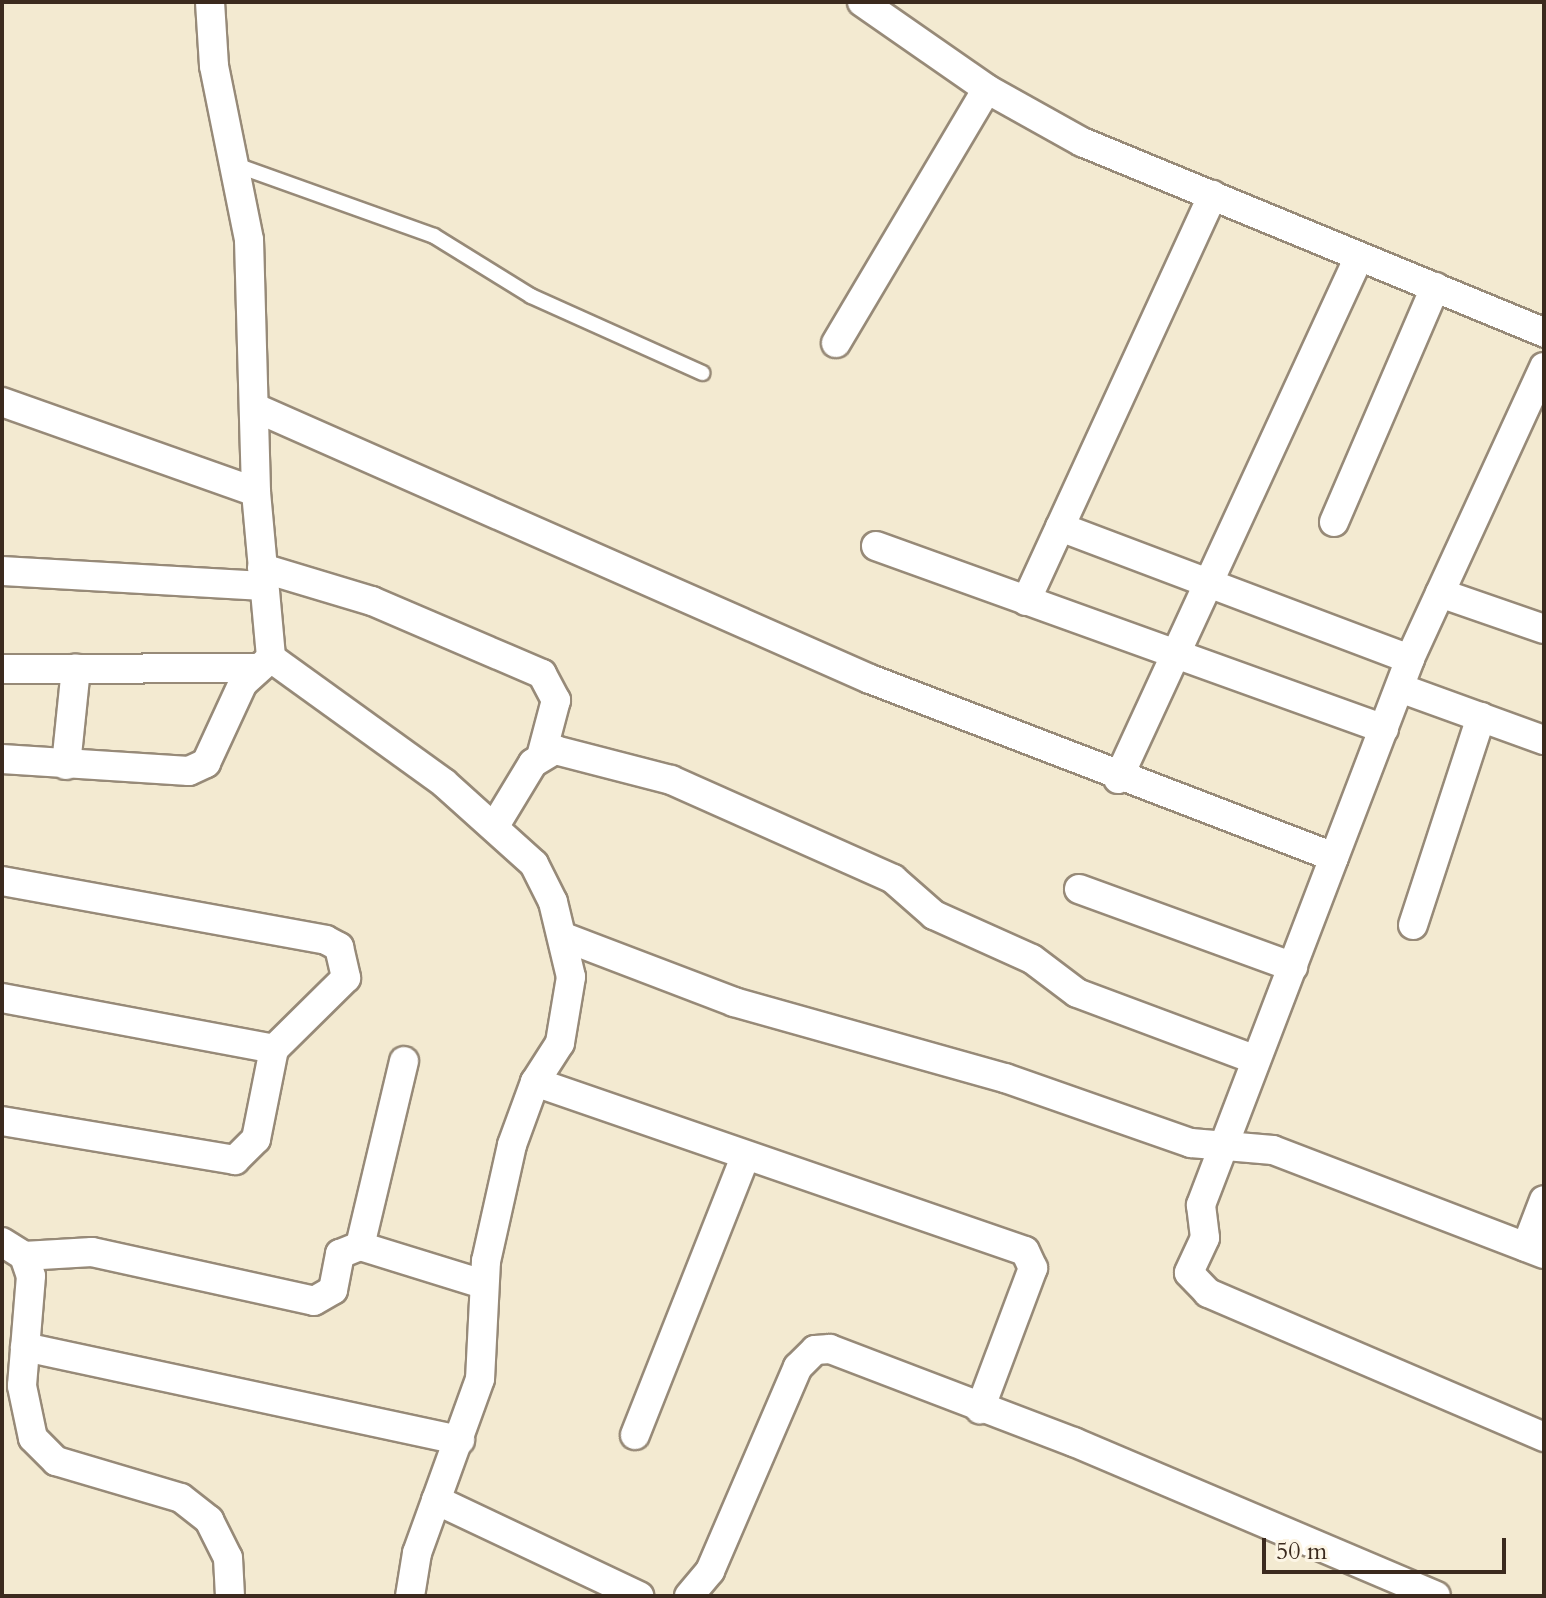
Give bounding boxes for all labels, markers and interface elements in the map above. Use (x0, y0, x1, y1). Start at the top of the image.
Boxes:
scale bar (1266, 1522, 1510, 1572)
text: 50 m (1276, 1535, 1327, 1568)

